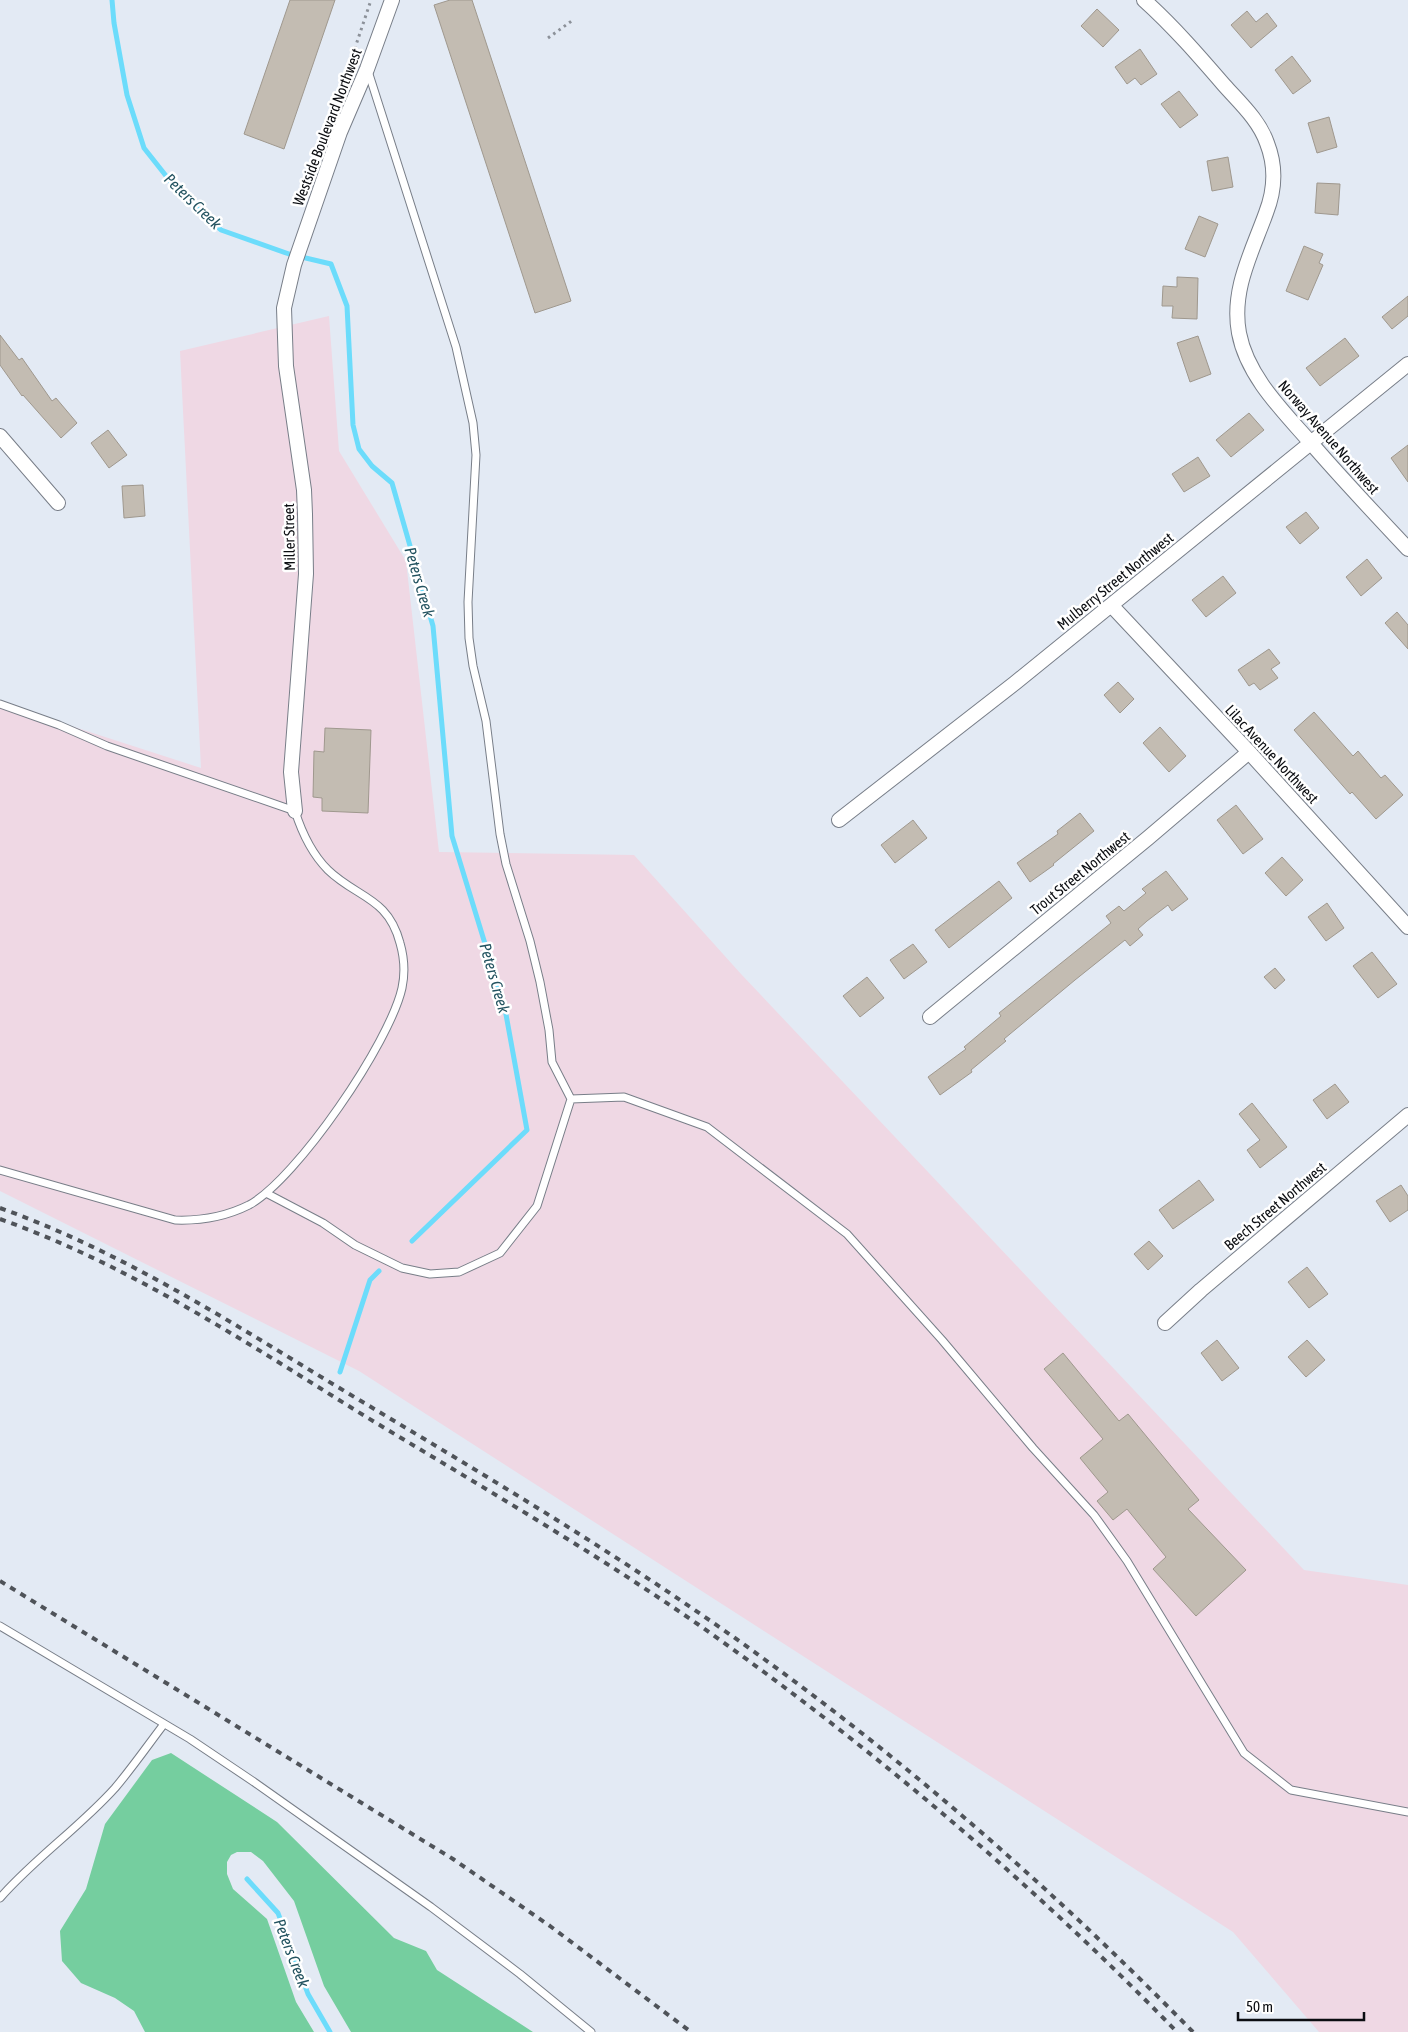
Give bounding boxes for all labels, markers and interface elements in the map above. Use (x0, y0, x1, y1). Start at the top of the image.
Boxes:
street label: Westside Boulevard Northwest (289, 46, 365, 208)
water label: Peters Creek (161, 170, 226, 233)
street label: Norway Avenue Northwest (1275, 377, 1383, 497)
street label: Miller Street (280, 503, 298, 571)
street label: Mulberry Street Northwest (1054, 529, 1176, 633)
water label: Peters Creek (401, 545, 439, 620)
street label: Lilac Avenue Northwest (1222, 701, 1322, 807)
street label: Trout Street Northwest (1027, 828, 1133, 918)
water label: Peters Creek (476, 941, 514, 1016)
street label: Beech Street Northwest (1221, 1159, 1329, 1253)
water label: Peters Creek (271, 1916, 314, 1991)
scale bar (1238, 1990, 1364, 2022)
text: 50 m (1246, 1998, 1273, 2015)

